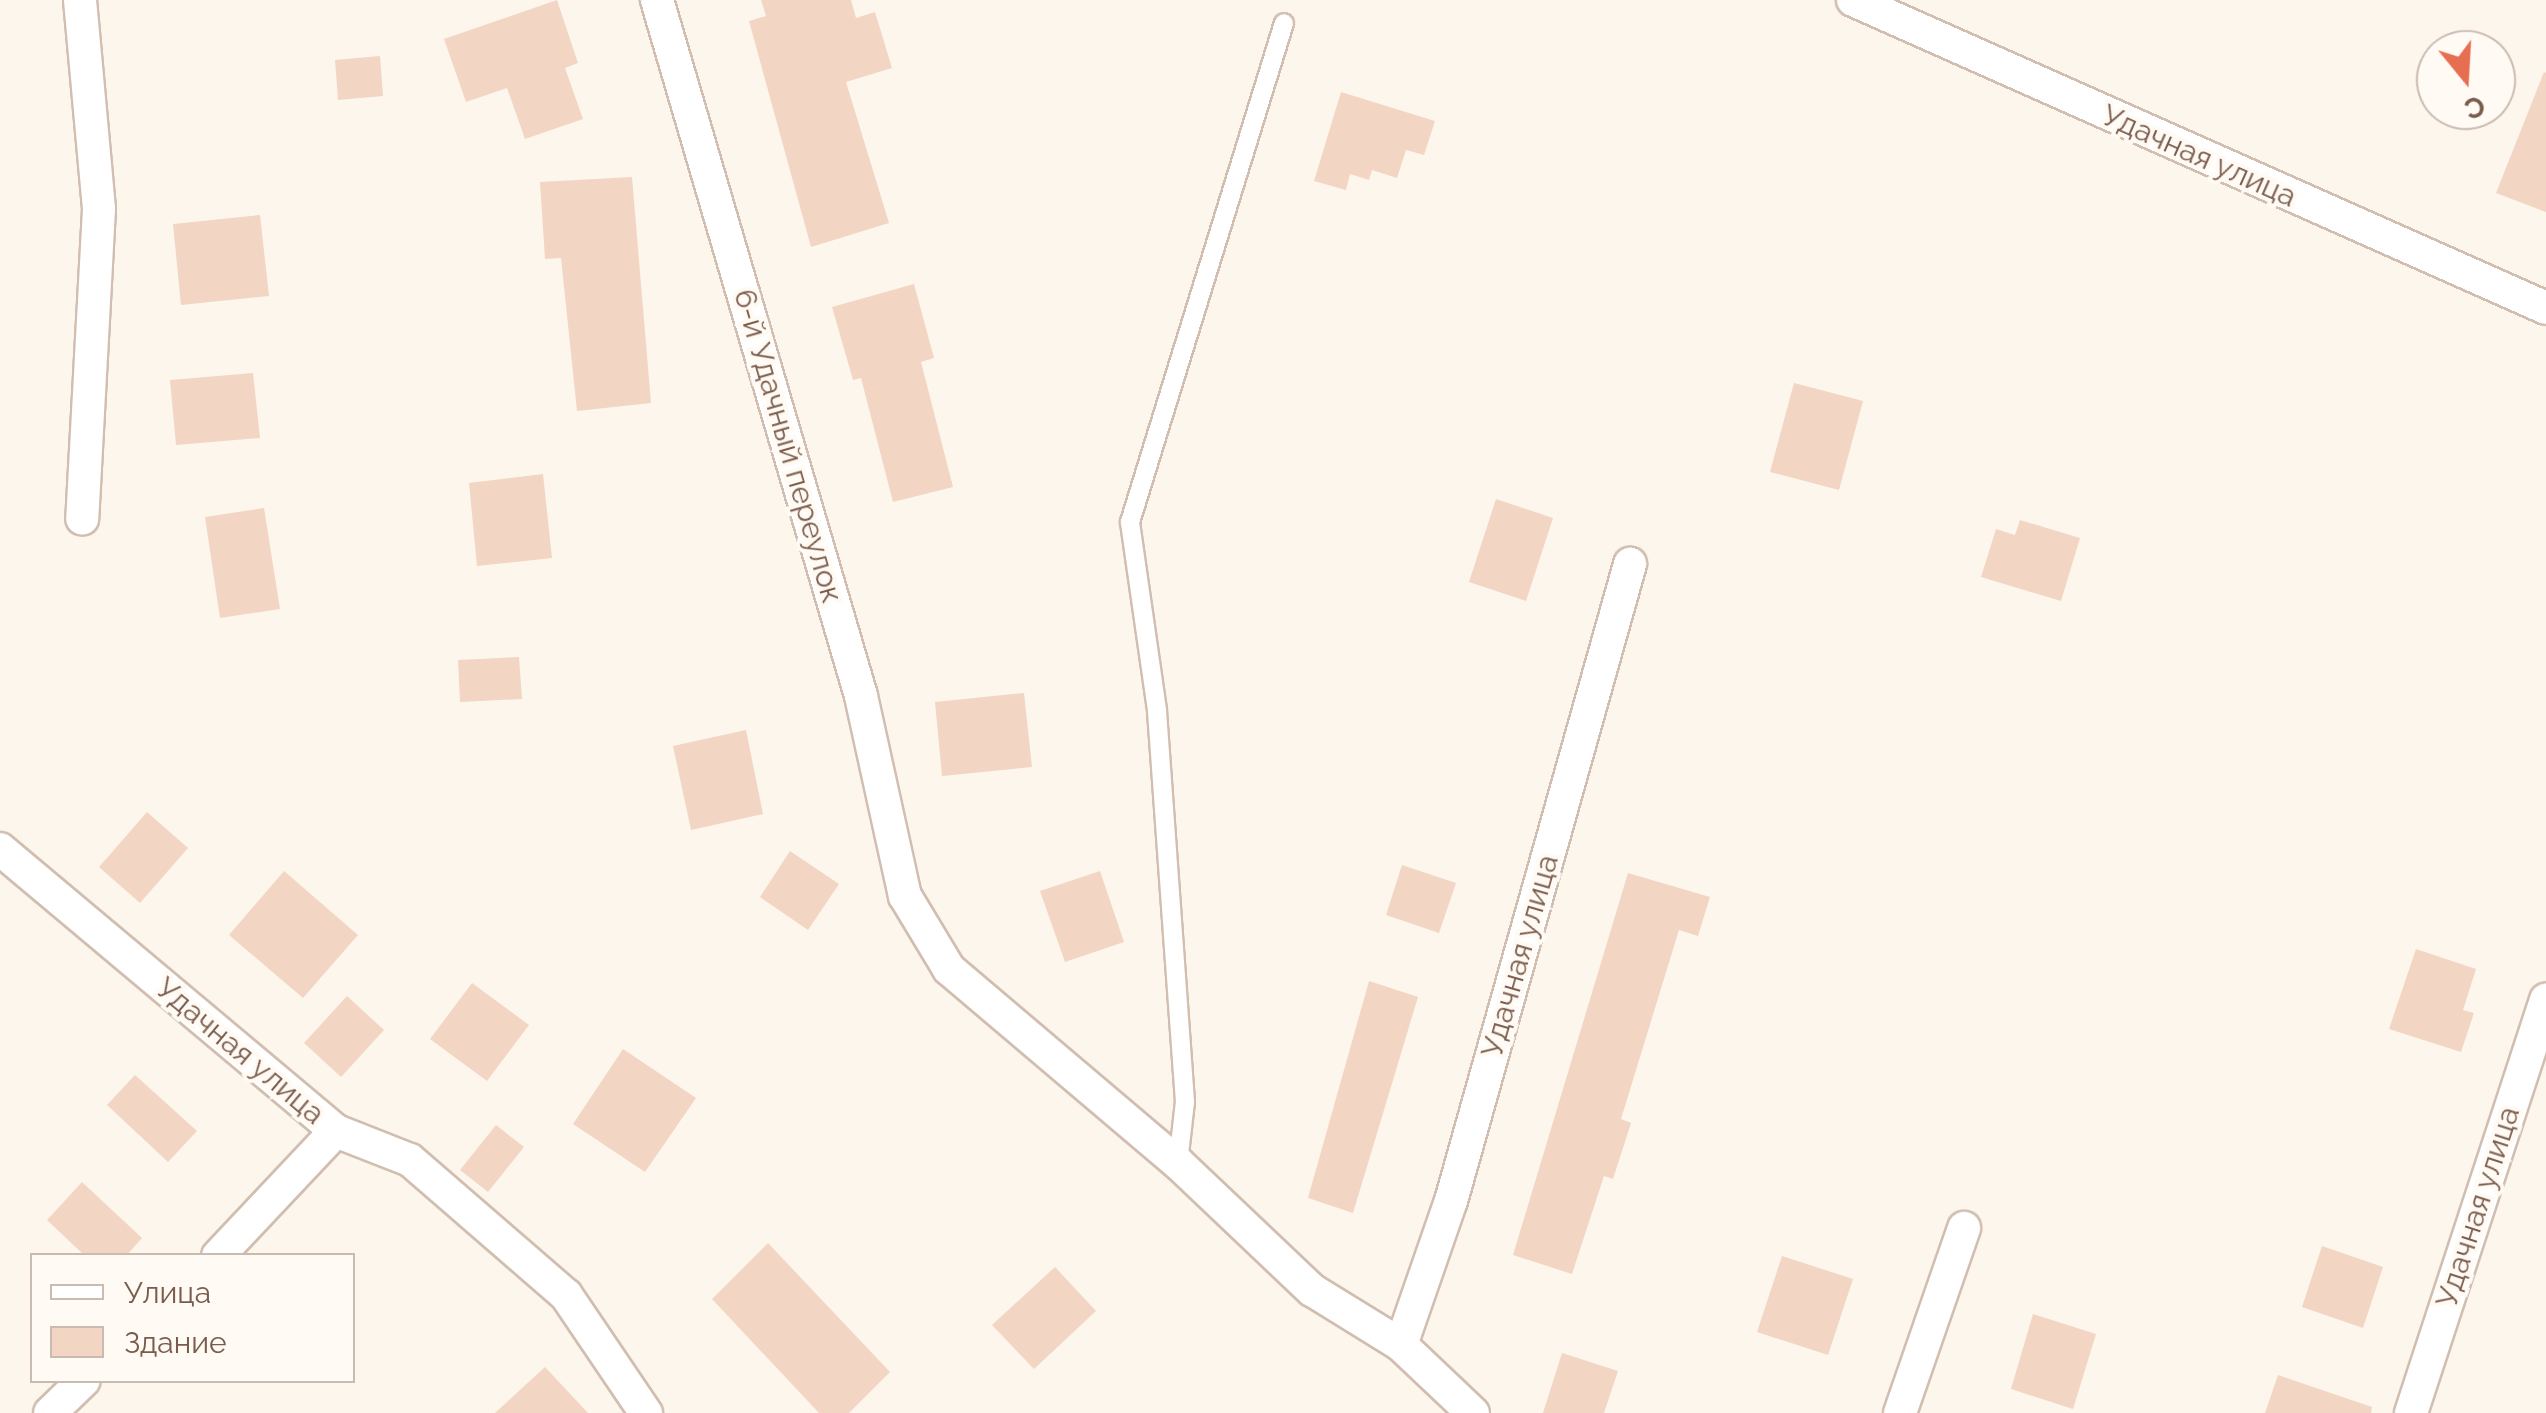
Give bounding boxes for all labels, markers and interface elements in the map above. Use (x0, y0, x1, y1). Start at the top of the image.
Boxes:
north arrow (2416, 30, 2516, 130)
text: С (2461, 88, 2489, 126)
street label: Удачная улица (2096, 97, 2302, 215)
street label: 6-й Удачный переулок (726, 285, 850, 607)
street label: Удачная улица (1474, 850, 1566, 1062)
street label: Удачная улица (148, 970, 332, 1132)
street label: Удачная улица (2428, 1102, 2528, 1312)
legend (30, 1253, 355, 1383)
text: Улица (124, 1275, 211, 1310)
text: Здание (124, 1325, 227, 1360)

